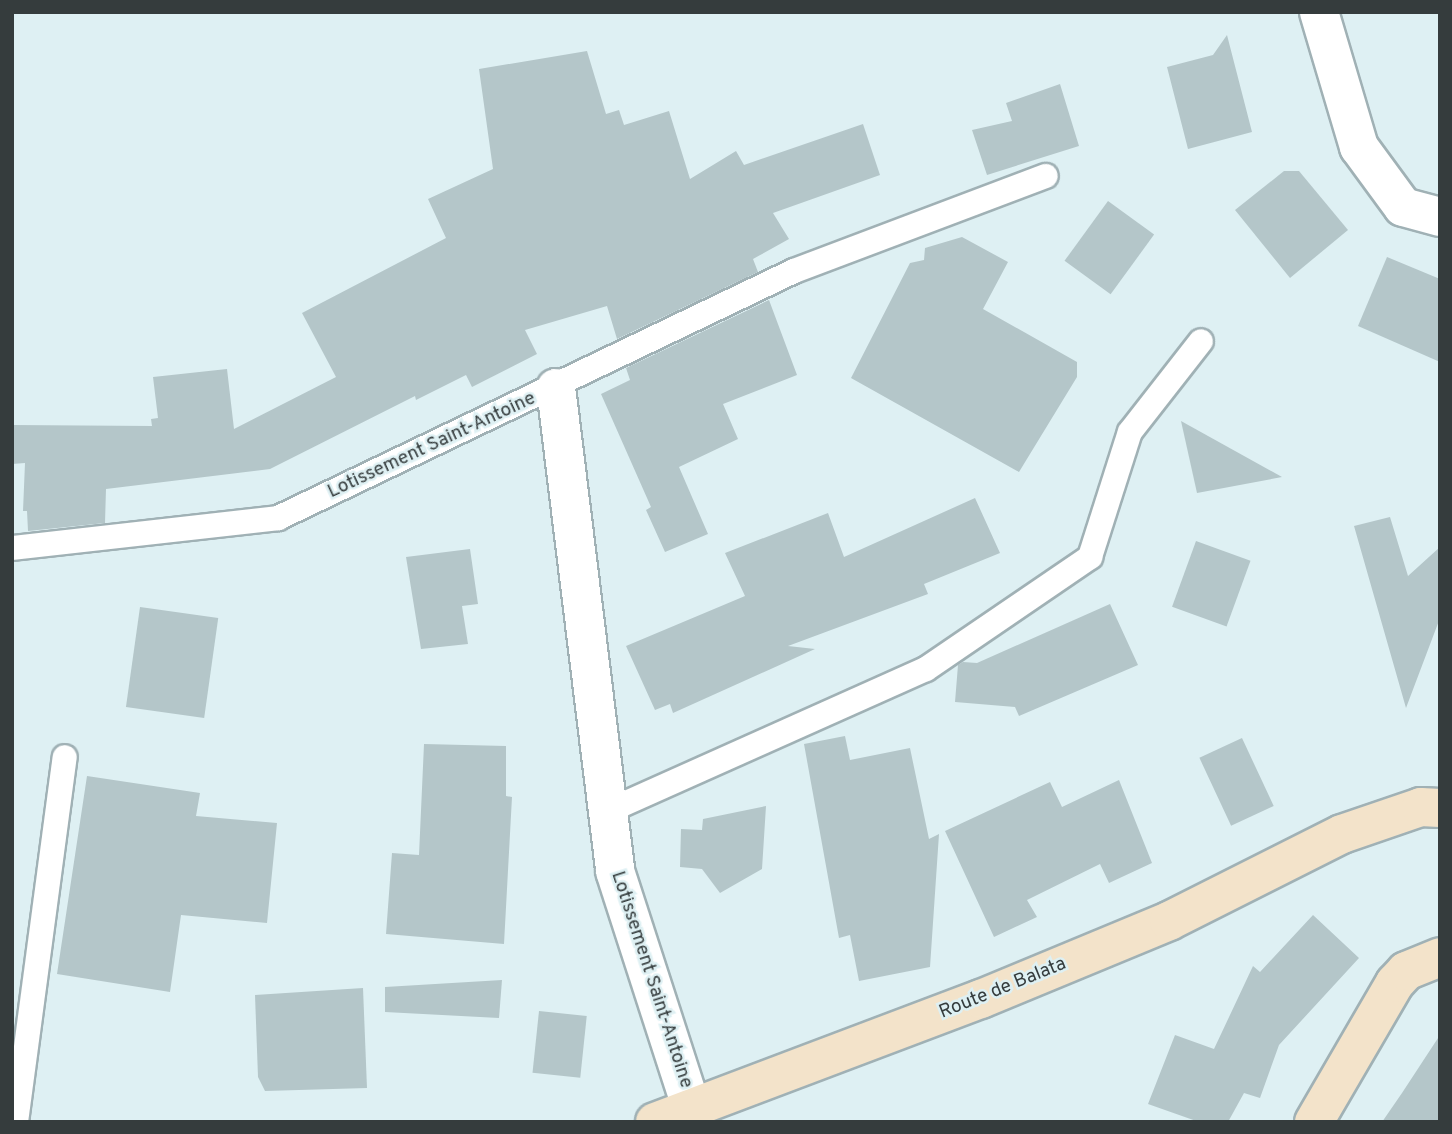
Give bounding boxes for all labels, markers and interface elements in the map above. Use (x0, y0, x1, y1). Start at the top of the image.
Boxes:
street label: Lotissement Saint-Antoine (324, 388, 540, 504)
street label: Lotissement Saint-Antoine (605, 869, 697, 1091)
street label: Route de Balata (936, 953, 1070, 1025)

